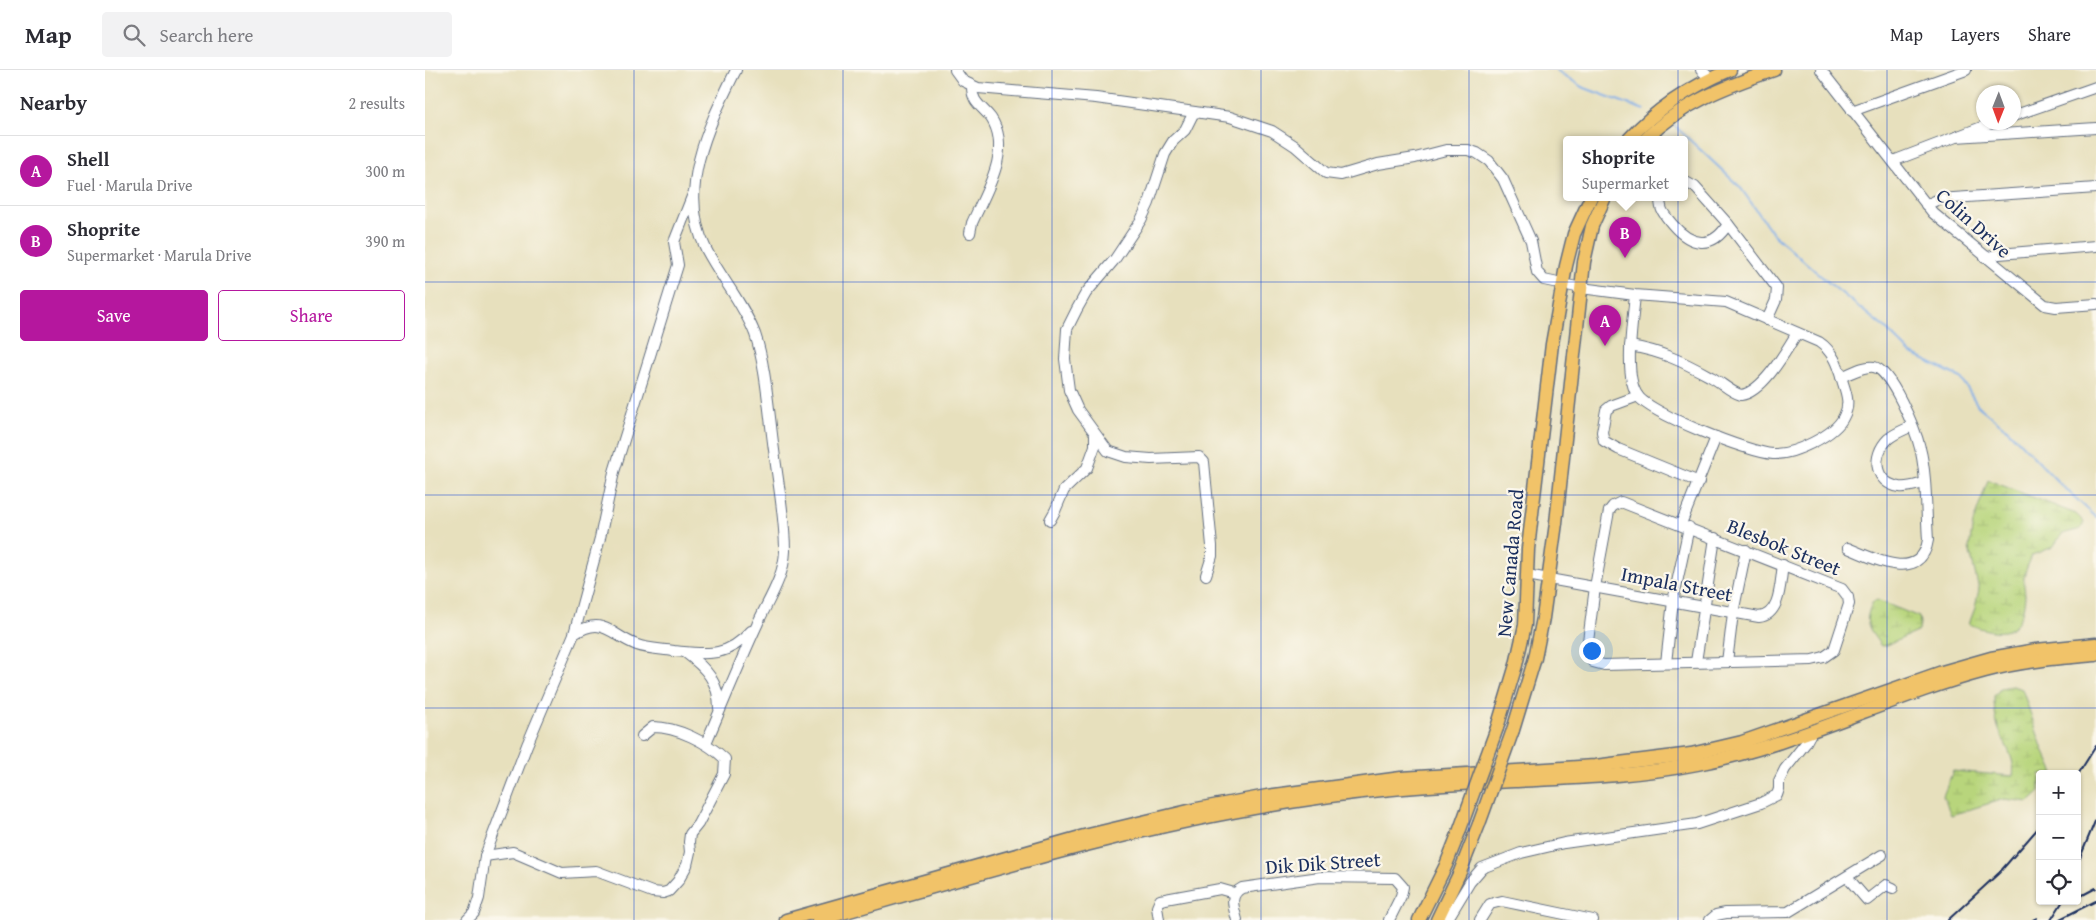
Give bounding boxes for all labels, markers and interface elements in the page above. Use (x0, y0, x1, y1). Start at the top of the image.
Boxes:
search box (102, 12, 452, 57)
text: Map (25, 17, 72, 52)
icon: search (120, 21, 148, 49)
text: Search here (160, 21, 253, 49)
text: Map (1890, 21, 1923, 48)
text: Layers (1951, 21, 2000, 48)
text: Share (2028, 21, 2071, 48)
north arrow (1976, 85, 2021, 130)
text: Nearby (20, 87, 87, 118)
text: 2 results (348, 91, 405, 115)
popup (1563, 136, 1688, 201)
text: Shoprite (1582, 143, 1655, 171)
text: Shell (67, 145, 109, 173)
text: A (31, 159, 41, 183)
text: 300 m (365, 159, 405, 183)
text: Supermarket (1582, 171, 1669, 195)
text: Fuel · Marula Drive (67, 173, 193, 197)
street label: Colin Drive (1930, 181, 2019, 264)
text: Shoprite (67, 215, 140, 243)
pin: B (1609, 217, 1641, 258)
text: B (31, 229, 41, 253)
text: 390 m (365, 229, 405, 253)
text: Supermarket · Marula Drive (67, 243, 252, 267)
button: Save (20, 290, 208, 341)
button: Share (218, 290, 405, 341)
pin: A (1589, 305, 1621, 346)
street label: New Canada Road (1489, 487, 1530, 638)
street label: Blesbok Street (1723, 511, 1845, 582)
street label: Impala Street (1619, 559, 1735, 609)
your location (1579, 638, 1605, 664)
map controls (2036, 770, 2081, 905)
button: + (2036, 770, 2081, 815)
button: − (2036, 815, 2081, 860)
street label: Dik Dik Street (1264, 844, 1381, 881)
button: locate (2036, 860, 2081, 905)

